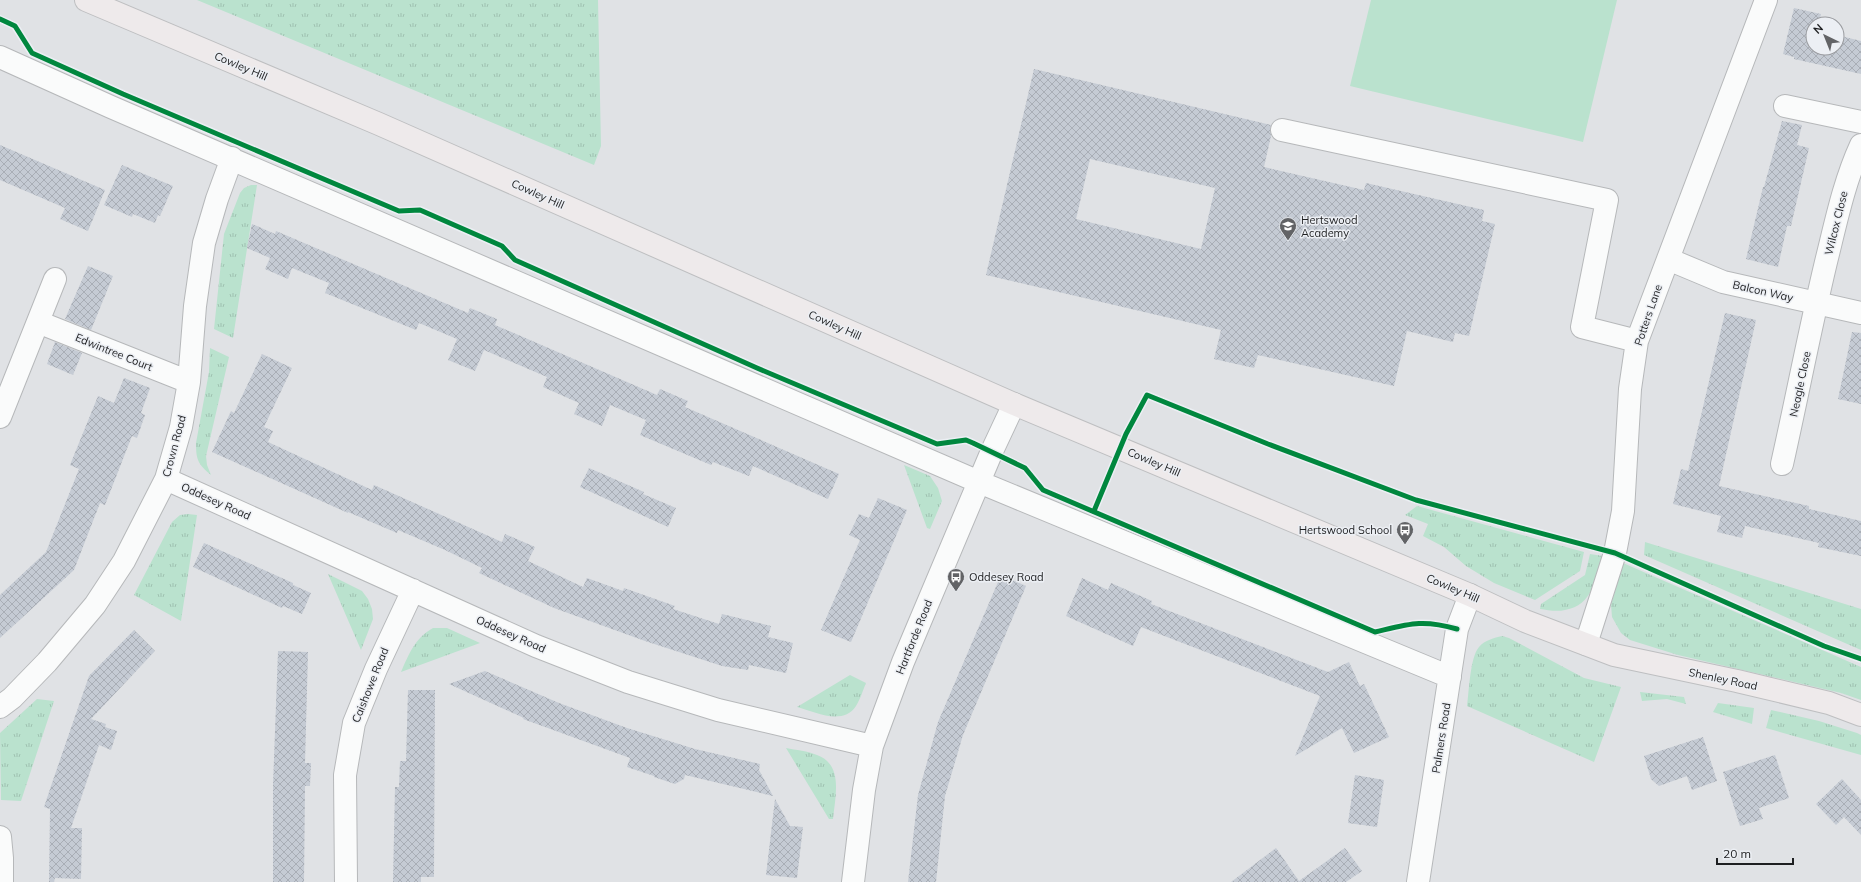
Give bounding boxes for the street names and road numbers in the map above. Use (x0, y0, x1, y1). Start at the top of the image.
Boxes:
street label: Cowley Hill (212, 49, 270, 83)
street label: Cowley Hill (509, 176, 567, 212)
street label: Wilcox Close (1821, 189, 1851, 257)
street label: Balcon Way (1731, 277, 1795, 305)
street label: Potters Lane (1631, 282, 1665, 347)
street label: Cowley Hill (806, 307, 864, 343)
street label: Edwintree Court (73, 330, 155, 374)
street label: Neagle Close (1786, 350, 1814, 418)
street label: Crown Road (159, 414, 189, 478)
street label: Cowley Hill (1125, 445, 1183, 479)
street label: Oddesey Road (179, 479, 253, 523)
street label: Cowley Hill (1424, 571, 1482, 605)
street label: Hartforde Road (893, 598, 935, 676)
street label: Oddesey Road (474, 612, 548, 656)
street label: Caishowe Road (349, 645, 391, 725)
street label: Shenley Road (1687, 665, 1759, 693)
street label: Palmers Road (1429, 702, 1453, 774)

